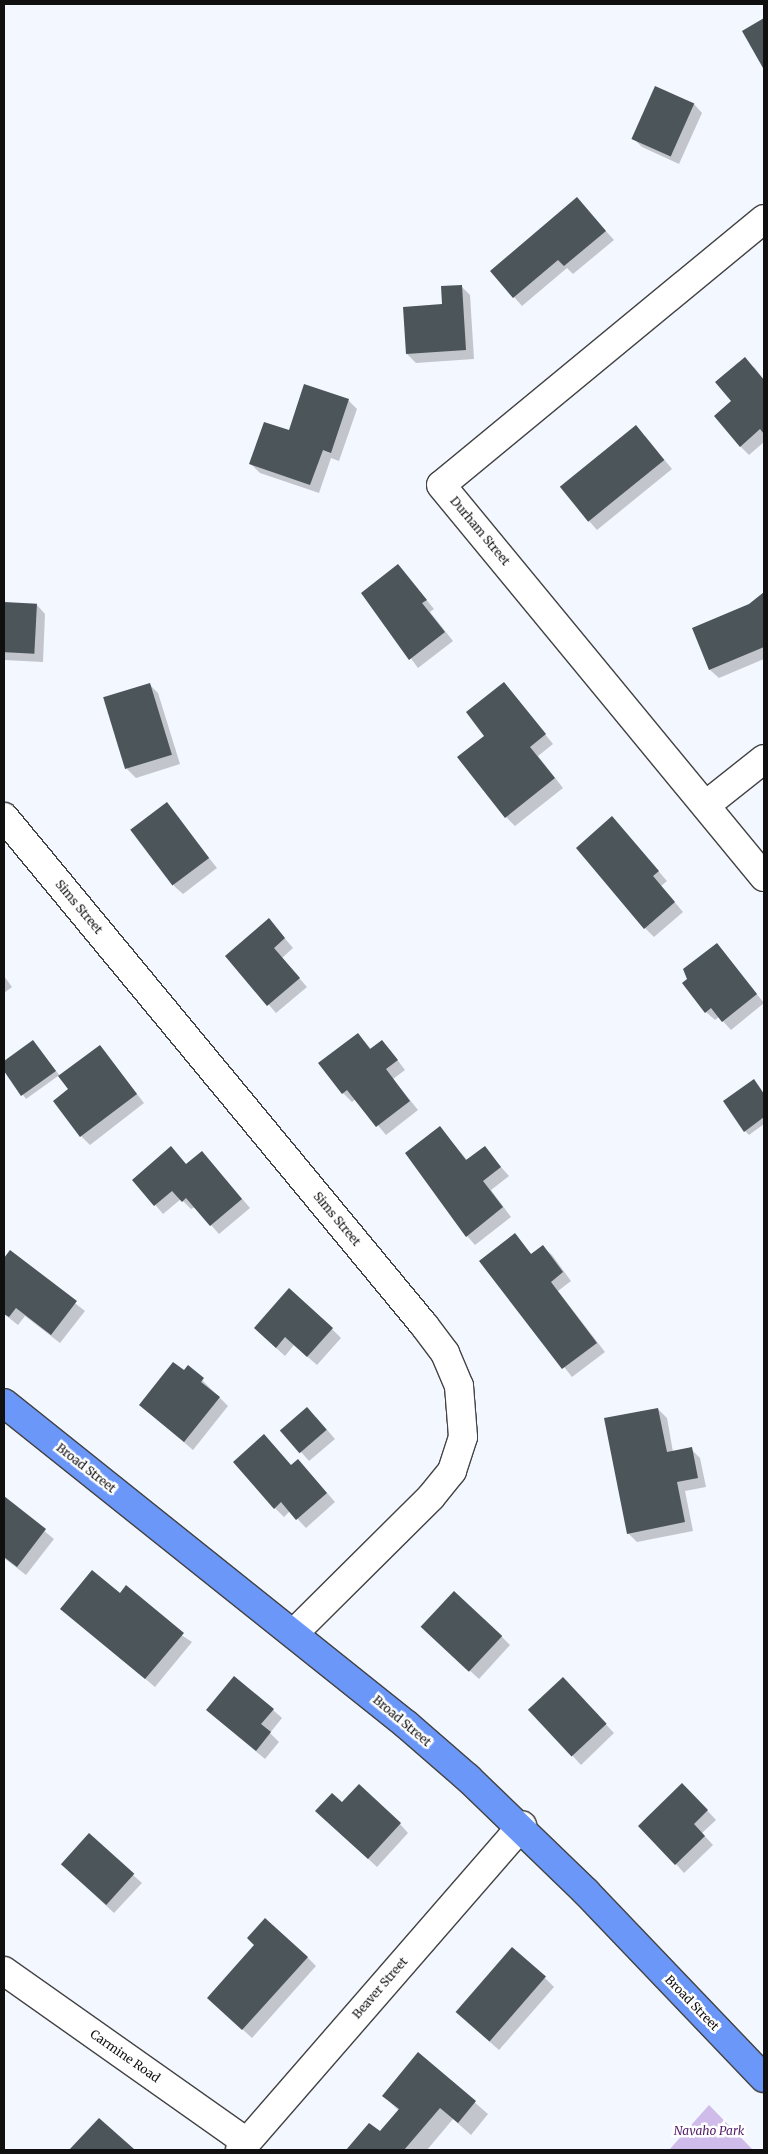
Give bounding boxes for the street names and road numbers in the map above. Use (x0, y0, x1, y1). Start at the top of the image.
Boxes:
street label: Durham Street (447, 494, 513, 568)
street label: Sims Street (52, 877, 106, 937)
street label: Sims Street (310, 1189, 364, 1249)
street label: Broad Street (54, 1440, 118, 1496)
street label: Broad Street (370, 1693, 434, 1749)
street label: Beaver Street (349, 1954, 411, 2022)
street label: Broad Street (662, 1972, 722, 2034)
street label: Carmine Road (87, 2027, 163, 2085)

